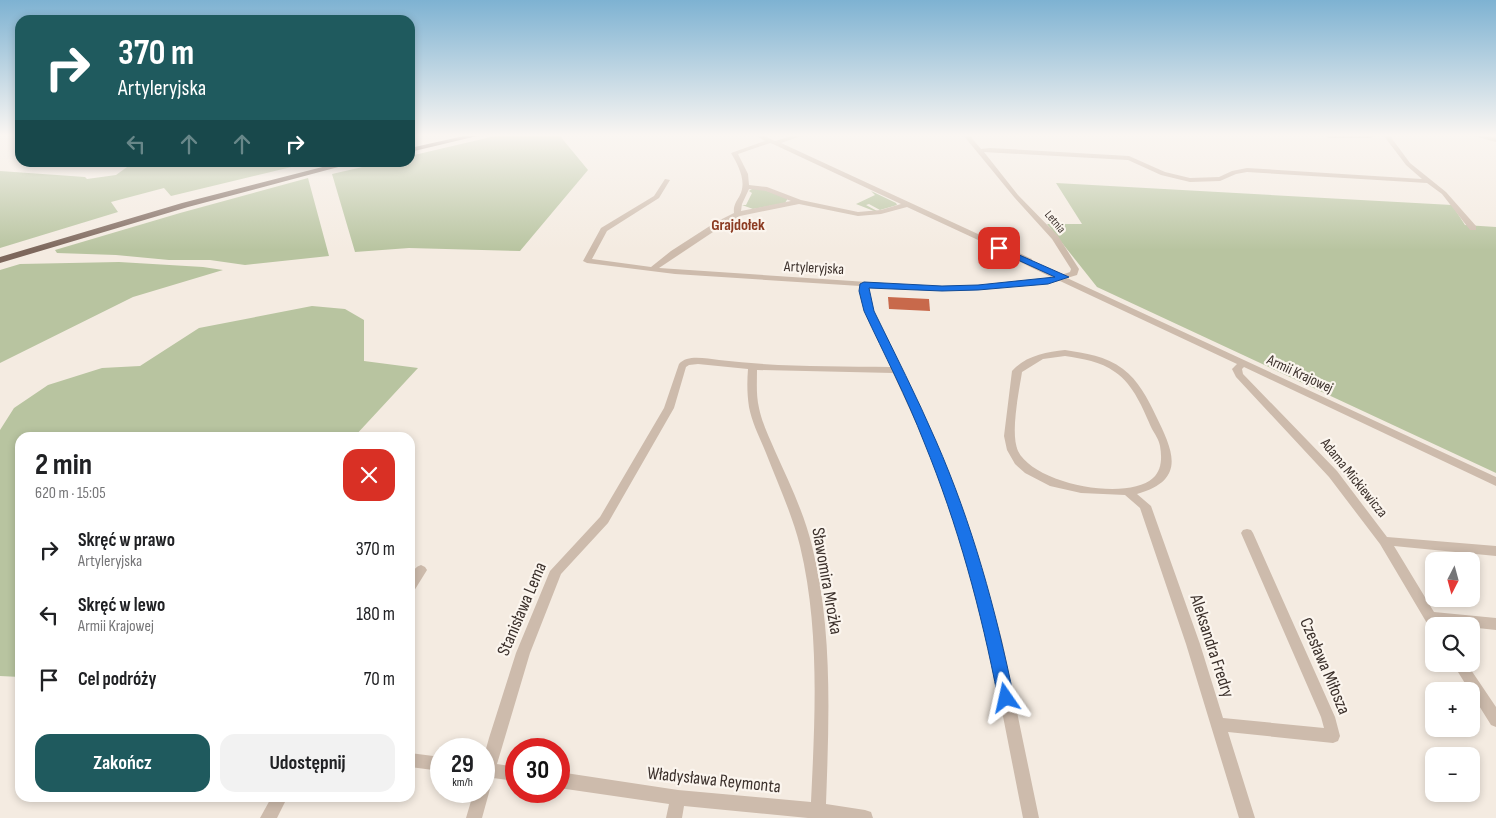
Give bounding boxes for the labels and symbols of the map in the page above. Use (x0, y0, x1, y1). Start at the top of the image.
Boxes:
street label: Letnia (1041, 208, 1069, 237)
district label: Grajdołek (711, 216, 765, 235)
pin (978, 227, 1020, 269)
street label: Artyleryjska (782, 257, 845, 279)
street label: Armii Krajowej (1263, 350, 1337, 398)
street label: Adama Mickiewicza (1316, 434, 1392, 522)
street label: Sławomira Mrożka (807, 526, 847, 636)
north arrow (1425, 552, 1480, 608)
street label: Stanisława Lema (493, 559, 551, 659)
street label: Aleksandra Fredry (1185, 591, 1239, 700)
street label: Czesława Miłosza (1295, 615, 1355, 718)
position arrow (979, 671, 1031, 723)
speed limit sign: 30 (505, 738, 570, 803)
street label: Władysława Reymonta (646, 763, 782, 797)

